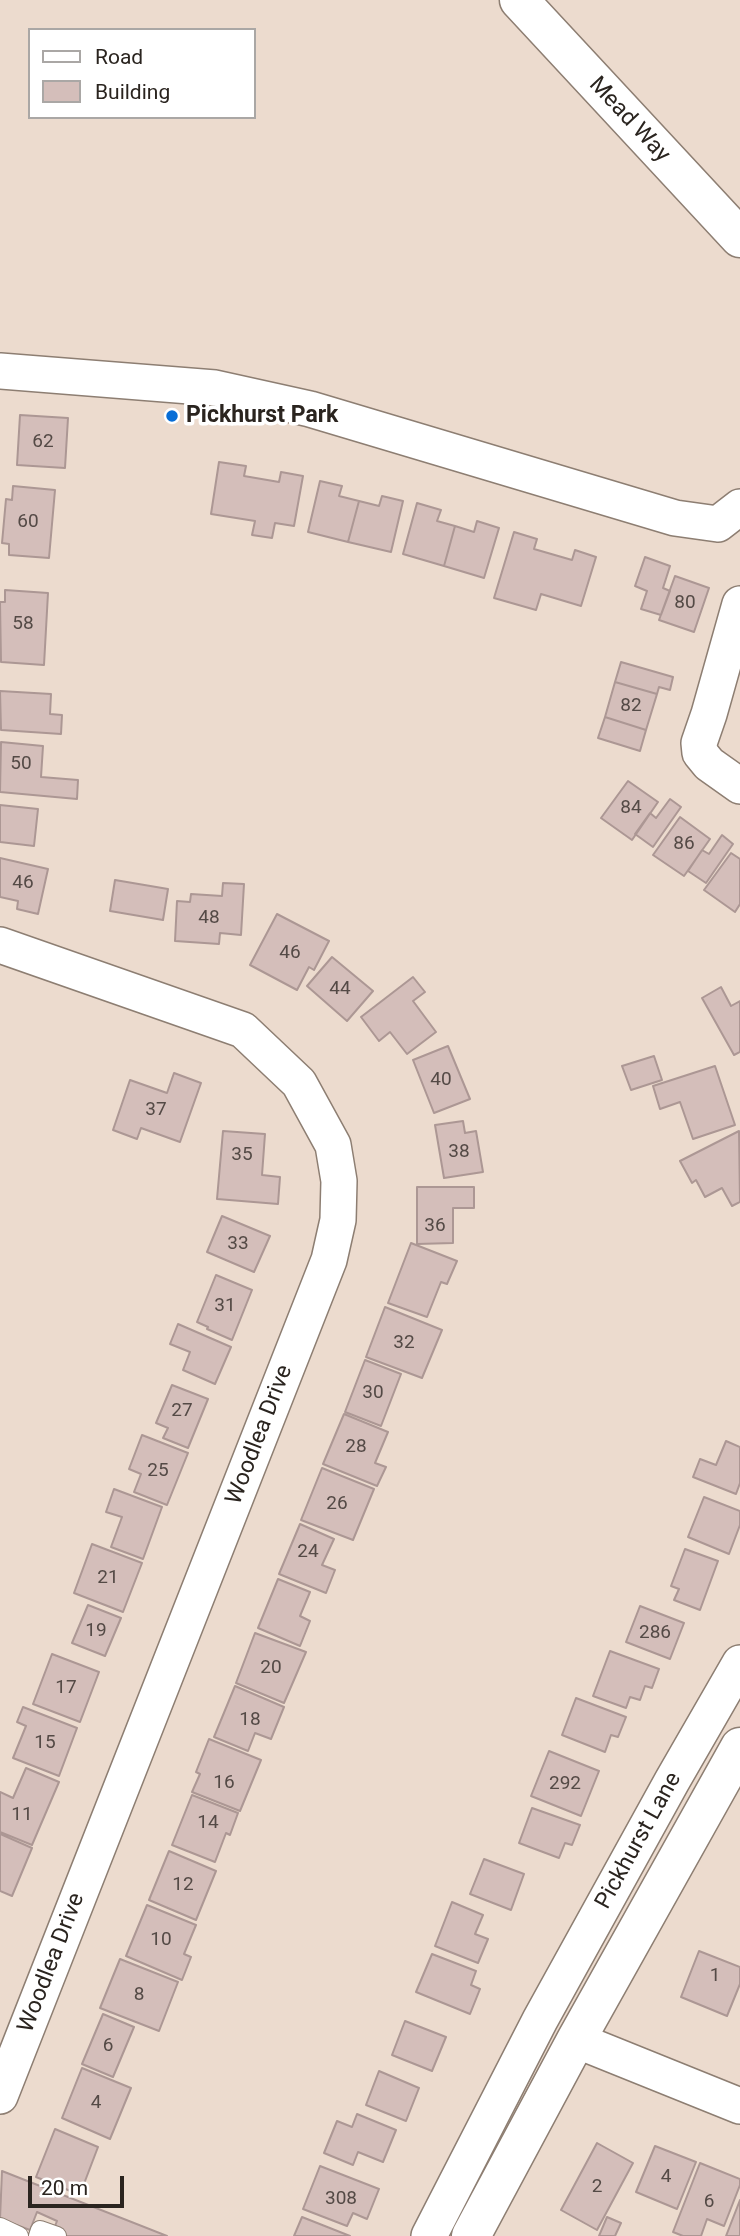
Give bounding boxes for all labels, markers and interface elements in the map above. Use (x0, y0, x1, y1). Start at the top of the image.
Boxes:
legend (28, 28, 256, 119)
text: Road (95, 45, 143, 69)
street label: Mead Way (583, 72, 675, 168)
text: Building (95, 80, 170, 104)
place label: Pickhurst Park (186, 402, 338, 430)
marker: Pickhurst Park (164, 408, 180, 424)
house number: 62 (32, 431, 54, 453)
house number: 60 (17, 511, 39, 533)
house number: 80 (674, 592, 696, 614)
house number: 58 (12, 613, 34, 635)
house number: 82 (620, 695, 642, 717)
house number: 50 (10, 753, 32, 775)
house number: 84 (620, 797, 642, 819)
house number: 86 (673, 833, 695, 855)
house number: 46 (12, 872, 34, 894)
house number: 48 (198, 907, 220, 929)
house number: 46 (279, 942, 301, 964)
house number: 44 (329, 978, 351, 1000)
house number: 40 (430, 1069, 452, 1091)
house number: 37 (145, 1099, 167, 1121)
house number: 38 (448, 1141, 470, 1163)
house number: 35 (231, 1144, 253, 1166)
house number: 36 (424, 1215, 446, 1237)
house number: 33 (227, 1233, 249, 1255)
house number: 31 (214, 1295, 236, 1317)
house number: 32 (393, 1332, 415, 1354)
street label: Woodlea Drive (221, 1361, 299, 1509)
house number: 30 (362, 1382, 384, 1404)
house number: 27 (171, 1400, 193, 1422)
house number: 28 (345, 1436, 367, 1458)
house number: 25 (147, 1460, 169, 1482)
house number: 26 (326, 1493, 348, 1515)
house number: 24 (297, 1541, 319, 1563)
house number: 21 (97, 1567, 119, 1589)
house number: 19 (85, 1620, 107, 1642)
house number: 286 (639, 1622, 671, 1644)
house number: 20 (260, 1657, 282, 1679)
house number: 17 (55, 1677, 77, 1699)
house number: 18 (239, 1709, 261, 1731)
house number: 15 (34, 1732, 56, 1754)
street label: Pickhurst Lane (590, 1768, 688, 1914)
house number: 16 (213, 1772, 235, 1794)
house number: 292 (549, 1773, 581, 1795)
house number: 11 (11, 1804, 33, 1826)
house number: 14 (197, 1812, 219, 1834)
house number: 12 (172, 1874, 194, 1896)
street label: Woodlea Drive (13, 1889, 91, 2037)
house number: 10 (150, 1929, 172, 1951)
house number: 1 (710, 1965, 720, 1987)
house number: 8 (134, 1984, 144, 2006)
house number: 6 (103, 2035, 113, 2057)
house number: 4 (91, 2092, 101, 2114)
scale bar (32, 2162, 128, 2206)
house number: 4 (661, 2166, 671, 2188)
text: 20 m (41, 2176, 88, 2200)
house number: 2 (592, 2176, 602, 2198)
house number: 308 (325, 2188, 357, 2210)
house number: 6 (704, 2191, 714, 2213)

